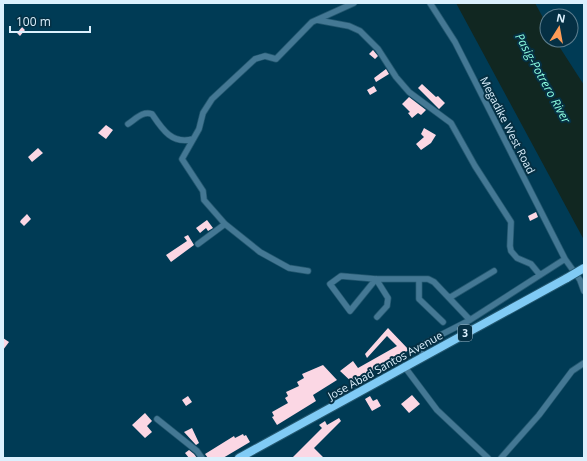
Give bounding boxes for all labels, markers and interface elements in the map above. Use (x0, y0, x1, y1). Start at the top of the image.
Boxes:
scale bar (10, 8, 90, 34)
north arrow (539, 8, 579, 48)
text: N (555, 9, 567, 26)
text: 100 m (16, 13, 51, 30)
water label: Pasig-Potrero River (511, 30, 575, 127)
street label: Megadike West Road (477, 74, 539, 176)
road number: 3 (458, 325, 472, 341)
street label: Jose Abad Santos Avenue (324, 327, 445, 403)

